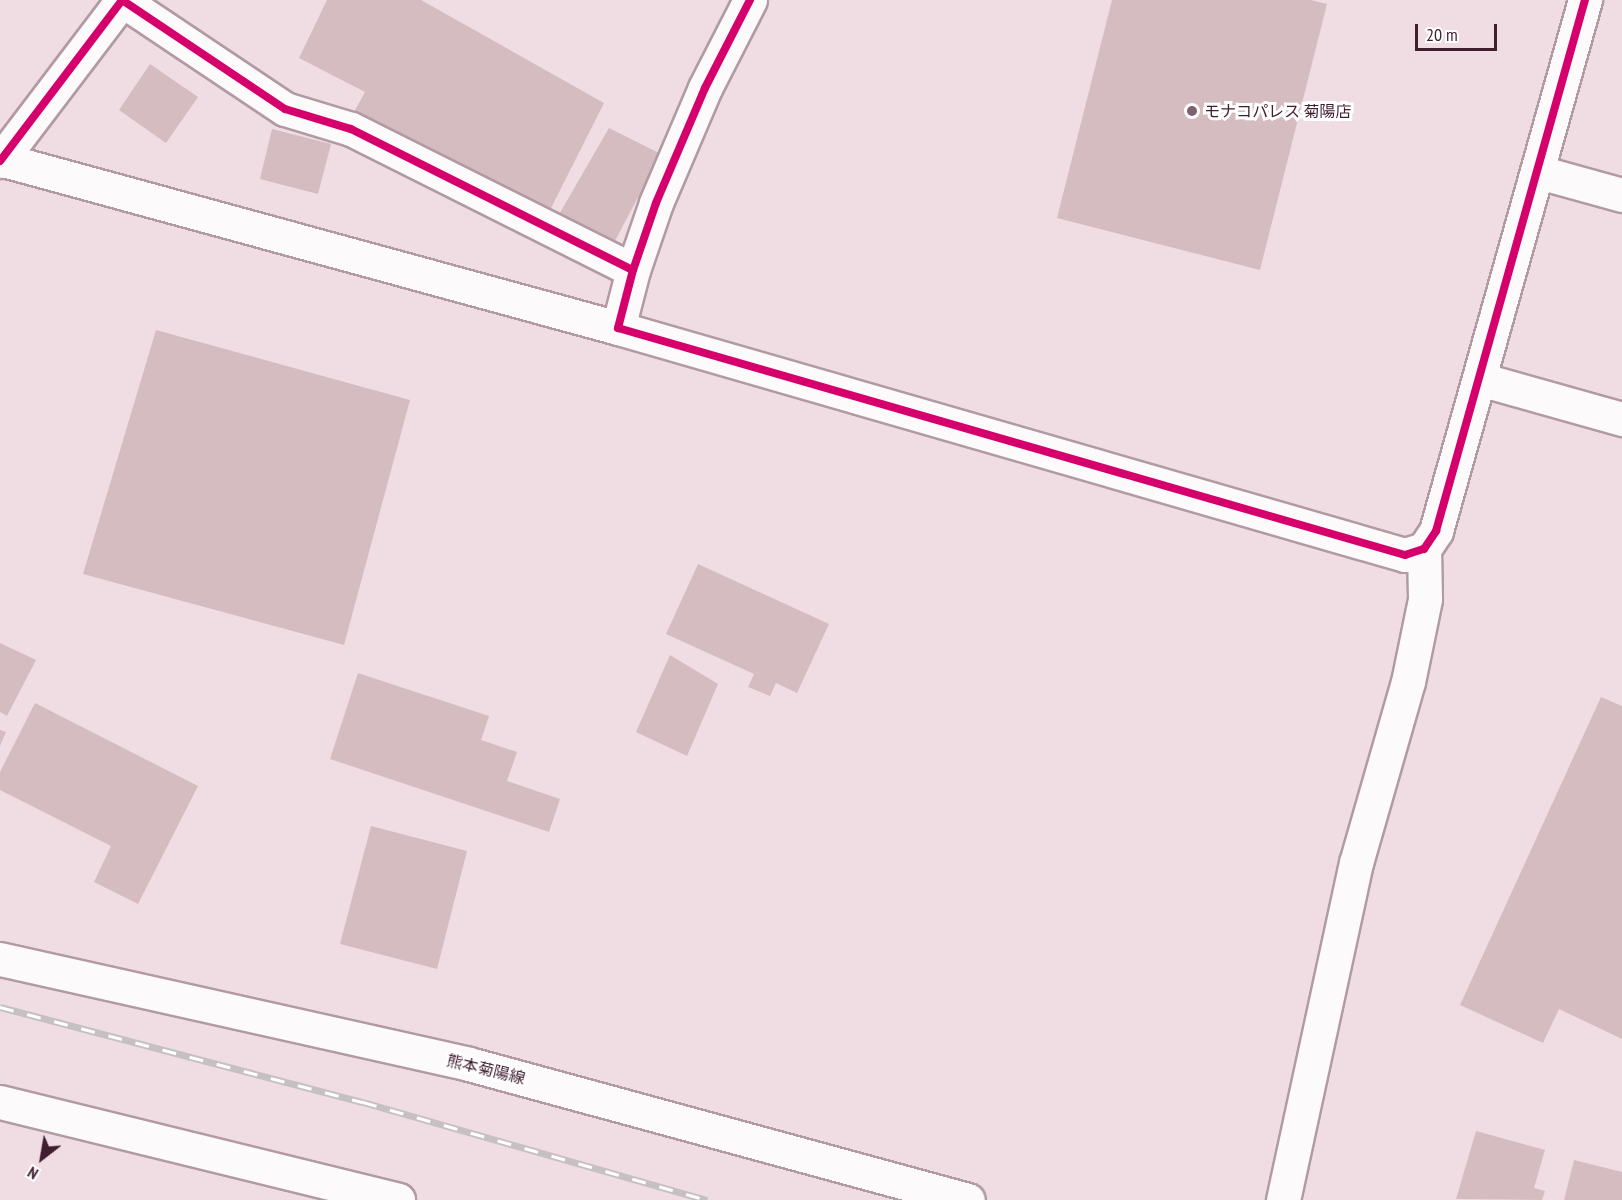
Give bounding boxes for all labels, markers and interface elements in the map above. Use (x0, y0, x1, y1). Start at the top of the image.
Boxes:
scale bar (1418, 12, 1500, 50)
text: 20 m (1426, 23, 1458, 46)
place label: モナコパレス 菊陽店 (1204, 101, 1351, 121)
marker: モナコパレス 菊陽店 (1185, 104, 1199, 118)
street label: 熊本菊陽線 (445, 1050, 527, 1088)
north arrow (12, 1128, 72, 1188)
text: N (24, 1163, 42, 1184)

